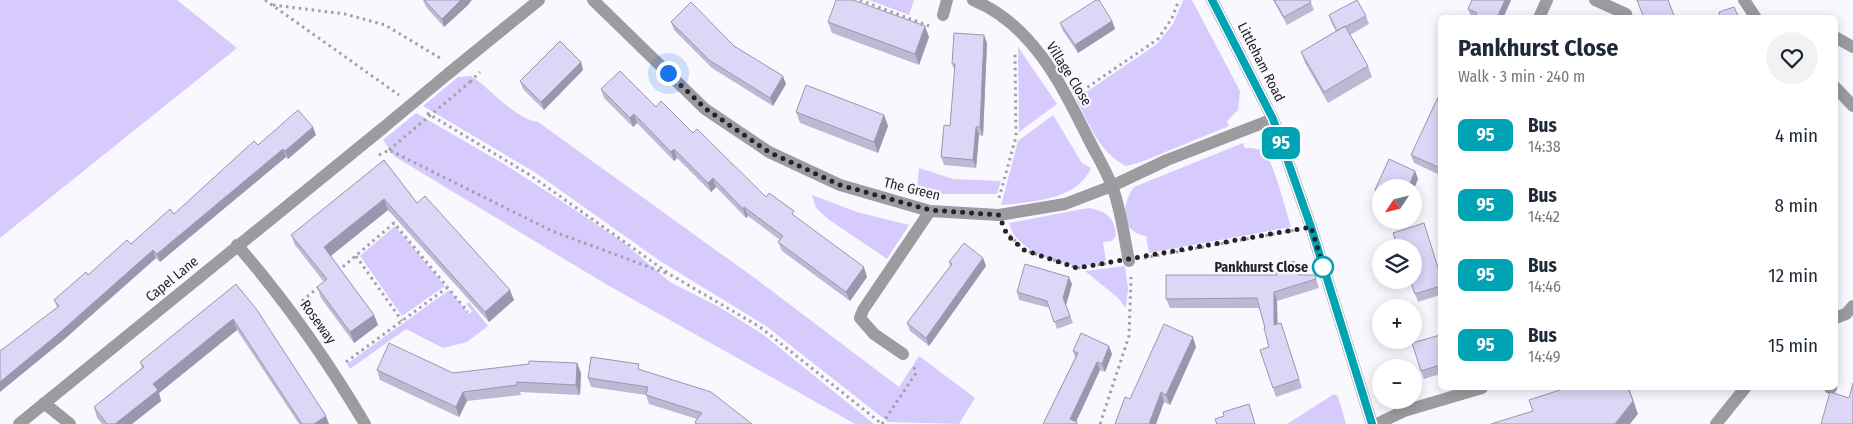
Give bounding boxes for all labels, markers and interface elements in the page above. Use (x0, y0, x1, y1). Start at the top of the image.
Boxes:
street label: Littleham Road (1234, 20, 1288, 104)
button: heart (1766, 32, 1818, 84)
text: Pankhurst Close (1458, 34, 1618, 62)
street label: Village Close (1043, 39, 1095, 109)
your location (656, 61, 681, 86)
text: Walk · 3 min · 240 m (1458, 67, 1585, 86)
text: Bus (1528, 114, 1557, 137)
text: 95 (1476, 124, 1495, 146)
text: 4 min (1775, 124, 1818, 147)
line badge: 95 (1258, 127, 1304, 159)
text: 95 (1272, 132, 1290, 154)
text: 14:38 (1528, 137, 1561, 156)
street label: The Green (882, 174, 942, 204)
north arrow (1372, 179, 1422, 229)
map controls (1372, 179, 1422, 409)
text: Bus (1528, 184, 1557, 207)
text: 95 (1476, 194, 1495, 216)
text: 8 min (1775, 194, 1818, 217)
text: 14:42 (1528, 207, 1560, 226)
button: layers (1372, 239, 1422, 289)
street label: Capel Lane (142, 253, 202, 305)
text: Bus (1528, 254, 1557, 277)
marker: Pankhurst Close (1312, 256, 1334, 278)
place label: Pankhurst Close (1214, 259, 1308, 276)
text: 95 (1476, 264, 1495, 286)
text: 12 min (1768, 264, 1818, 287)
text: 14:46 (1528, 277, 1561, 296)
street label: Roseway (297, 297, 340, 348)
button: + (1372, 299, 1422, 349)
text: Bus (1528, 324, 1557, 347)
text: 95 (1476, 334, 1495, 356)
text: 15 min (1768, 334, 1818, 357)
text: 14:49 (1528, 347, 1561, 366)
button: − (1372, 359, 1422, 409)

